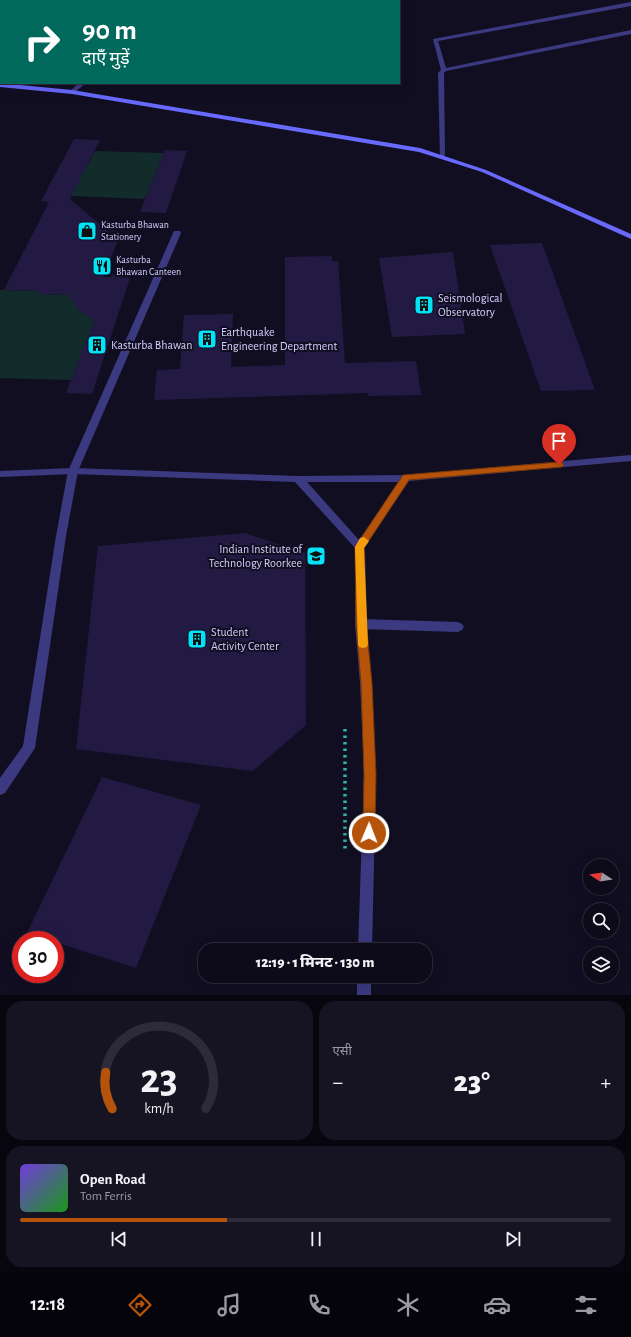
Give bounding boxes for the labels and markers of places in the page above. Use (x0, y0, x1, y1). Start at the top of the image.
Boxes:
shop icon: Kasturba Bhawan Stationery (76, 220, 98, 242)
place label: Kasturba Bhawan Stationery (101, 220, 169, 242)
restaurant icon: Kasturba Bhawan Canteen (91, 255, 113, 277)
place label: Kasturba Bhawan Canteen (116, 255, 181, 277)
place label: Seismological Observatory (438, 292, 502, 319)
building icon: Seismological Observatory (413, 294, 435, 316)
place label: Earthquake Engineering Department (221, 326, 338, 352)
building icon: Earthquake Engineering Department (196, 328, 218, 350)
building icon: Kasturba Bhawan (86, 334, 108, 356)
place label: Kasturba Bhawan (111, 339, 192, 351)
pin (542, 424, 576, 465)
place label: Indian Institute of Technology Roorkee (209, 543, 303, 570)
school or university icon: Indian Institute of Technology Roorkee (305, 545, 327, 567)
place label: Student Activity Center (211, 626, 279, 653)
building icon: Student Activity Center (186, 628, 208, 650)

